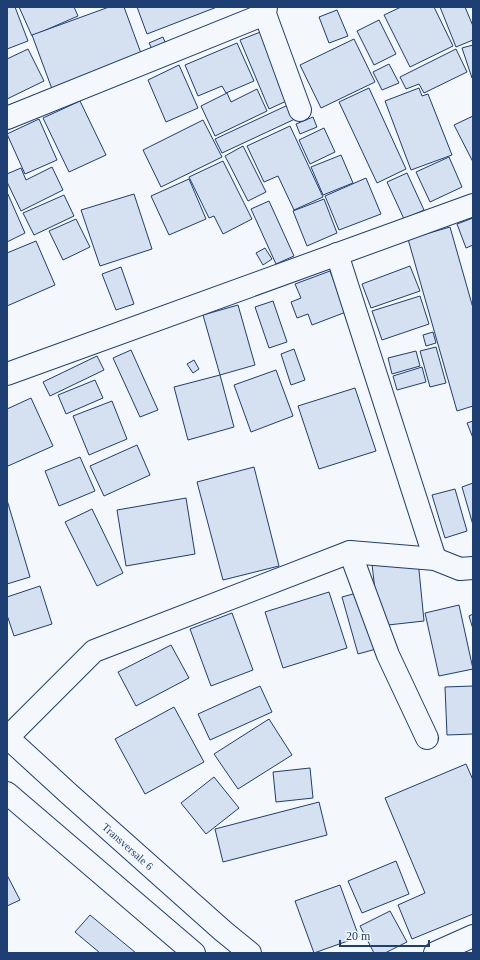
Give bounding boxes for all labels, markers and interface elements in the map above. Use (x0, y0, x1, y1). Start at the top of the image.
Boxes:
street label: Transversale 6 (100, 821, 156, 872)
scale bar (340, 922, 429, 948)
text: 20 m (346, 929, 371, 943)

